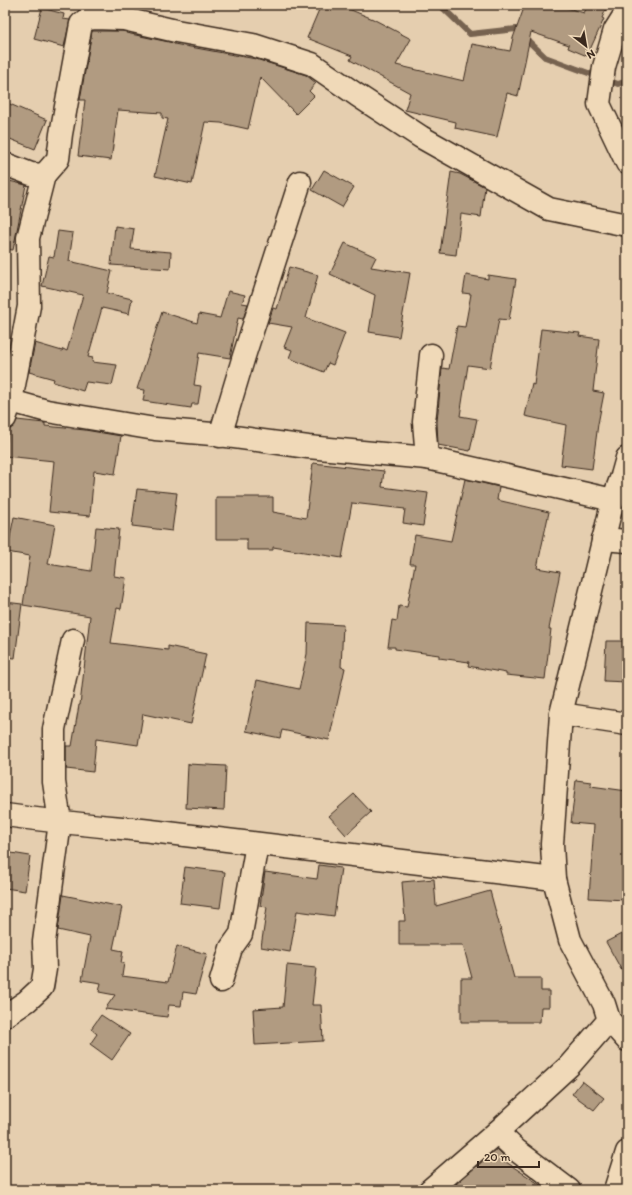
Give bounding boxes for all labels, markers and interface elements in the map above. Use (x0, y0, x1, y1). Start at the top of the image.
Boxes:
north arrow (566, 26, 606, 66)
text: N (584, 47, 597, 62)
scale bar (478, 1143, 539, 1169)
text: 20 m (484, 1150, 511, 1164)

